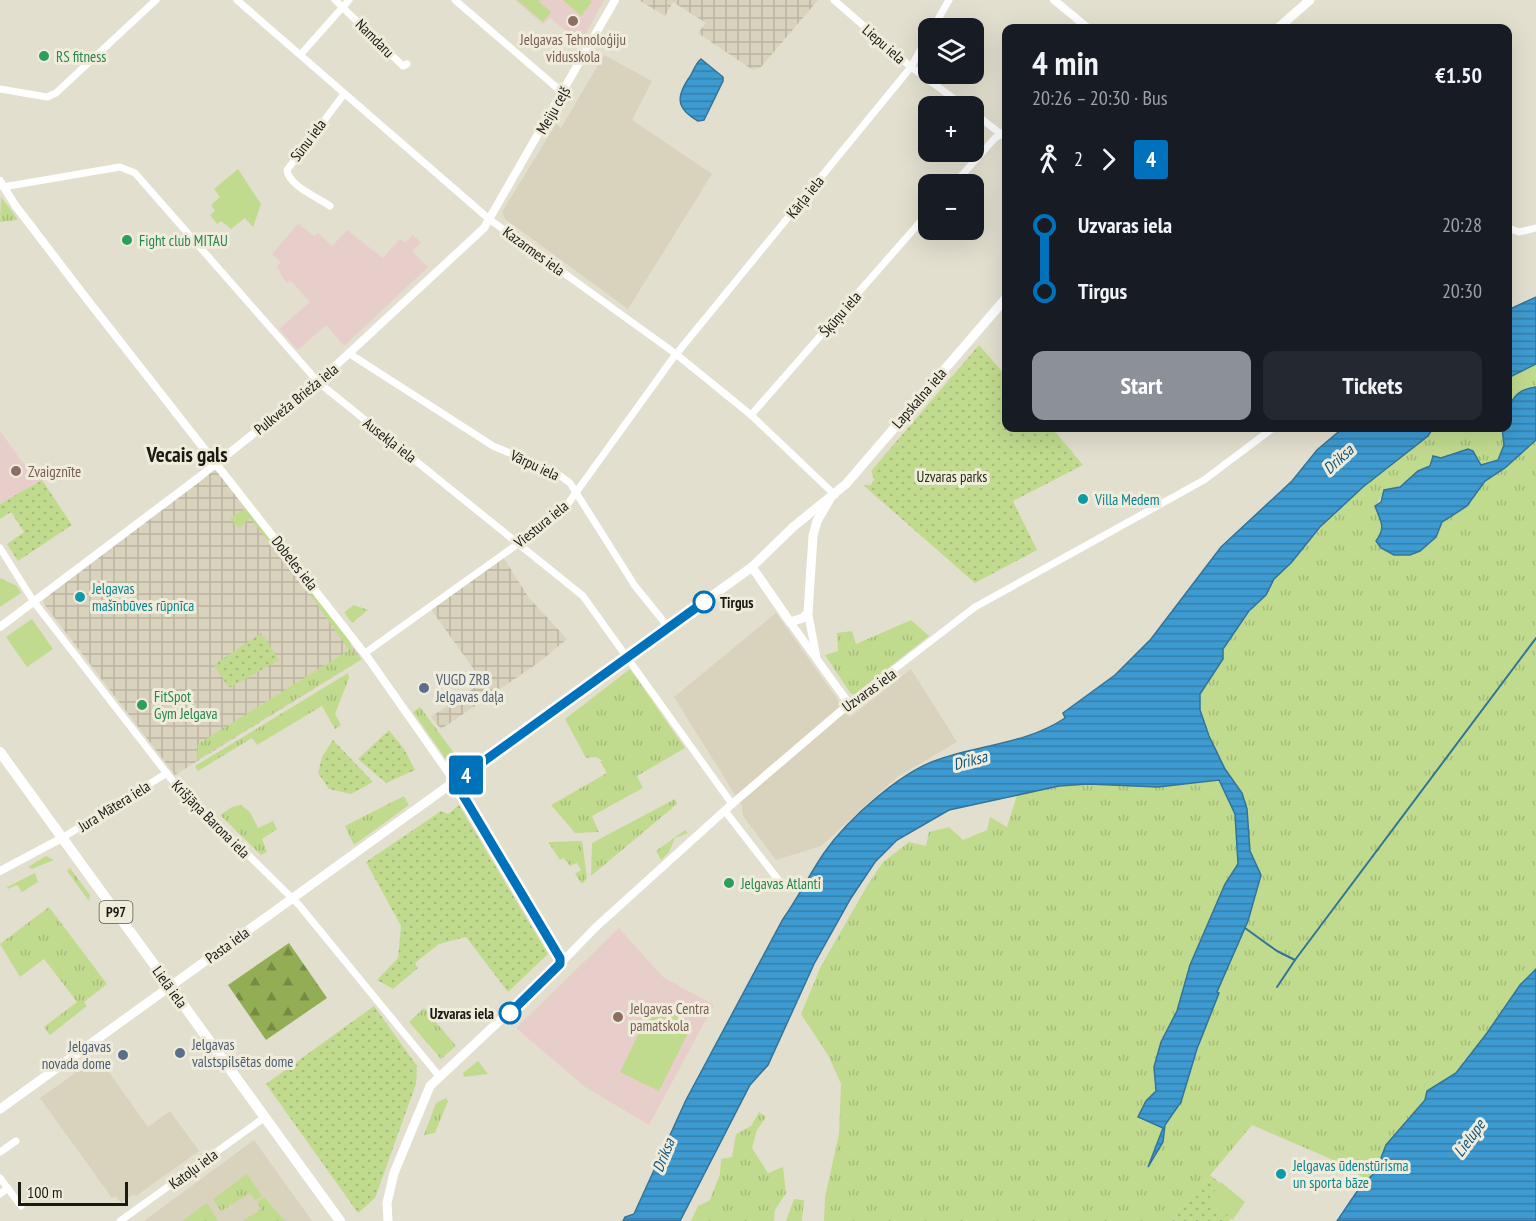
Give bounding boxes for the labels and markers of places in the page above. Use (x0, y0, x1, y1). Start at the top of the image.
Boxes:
marker: Jelgavas Tehnoloģiju vidusskola (566, 14, 580, 28)
place label: Jelgavas Tehnoloģiju vidusskola (519, 30, 626, 66)
place label: RS fitness (56, 47, 106, 66)
marker: RS fitness (37, 49, 51, 63)
place label: Fight club MITAU (139, 231, 228, 250)
marker: Fight club MITAU (120, 233, 134, 247)
place label: Zvaigznīte (28, 462, 81, 481)
marker: Zvaigznīte (9, 464, 23, 478)
place label: Villa Medem (1094, 490, 1160, 509)
marker: Villa Medem (1076, 492, 1090, 506)
place label: Jelgavas mašīnbūves rūpnīca (91, 579, 194, 615)
marker: Jelgavas mašīnbūves rūpnīca (73, 590, 87, 604)
marker: Tirgus (693, 591, 715, 613)
place label: Tirgus (720, 593, 753, 612)
place label: VUGD ZRB Jelgavas daļa (435, 670, 504, 706)
marker: VUGD ZRB Jelgavas daļa (417, 681, 431, 695)
place label: FitSpot Gym Jelgava (154, 687, 218, 723)
marker: FitSpot Gym Jelgava (135, 698, 149, 712)
place label: Jelgavas Atlanti (740, 874, 821, 893)
marker: Jelgavas Atlanti (722, 876, 736, 890)
place label: Jelgavas Centra pamatskola (629, 999, 709, 1035)
marker: Uzvaras iela (499, 1002, 521, 1024)
place label: Uzvaras iela (430, 1004, 494, 1023)
marker: Jelgavas Centra pamatskola (611, 1010, 625, 1024)
place label: Jelgavas valstspilsētas dome (191, 1035, 293, 1071)
place label: Jelgavas novada dome (42, 1037, 111, 1073)
marker: Jelgavas valstspilsētas dome (173, 1046, 187, 1060)
marker: Jelgavas novada dome (116, 1048, 130, 1062)
place label: Jelgavas ūdenstūrisma un sporta bāze (1292, 1156, 1409, 1192)
marker: Jelgavas ūdenstūrisma un sporta bāze (1274, 1167, 1288, 1181)

